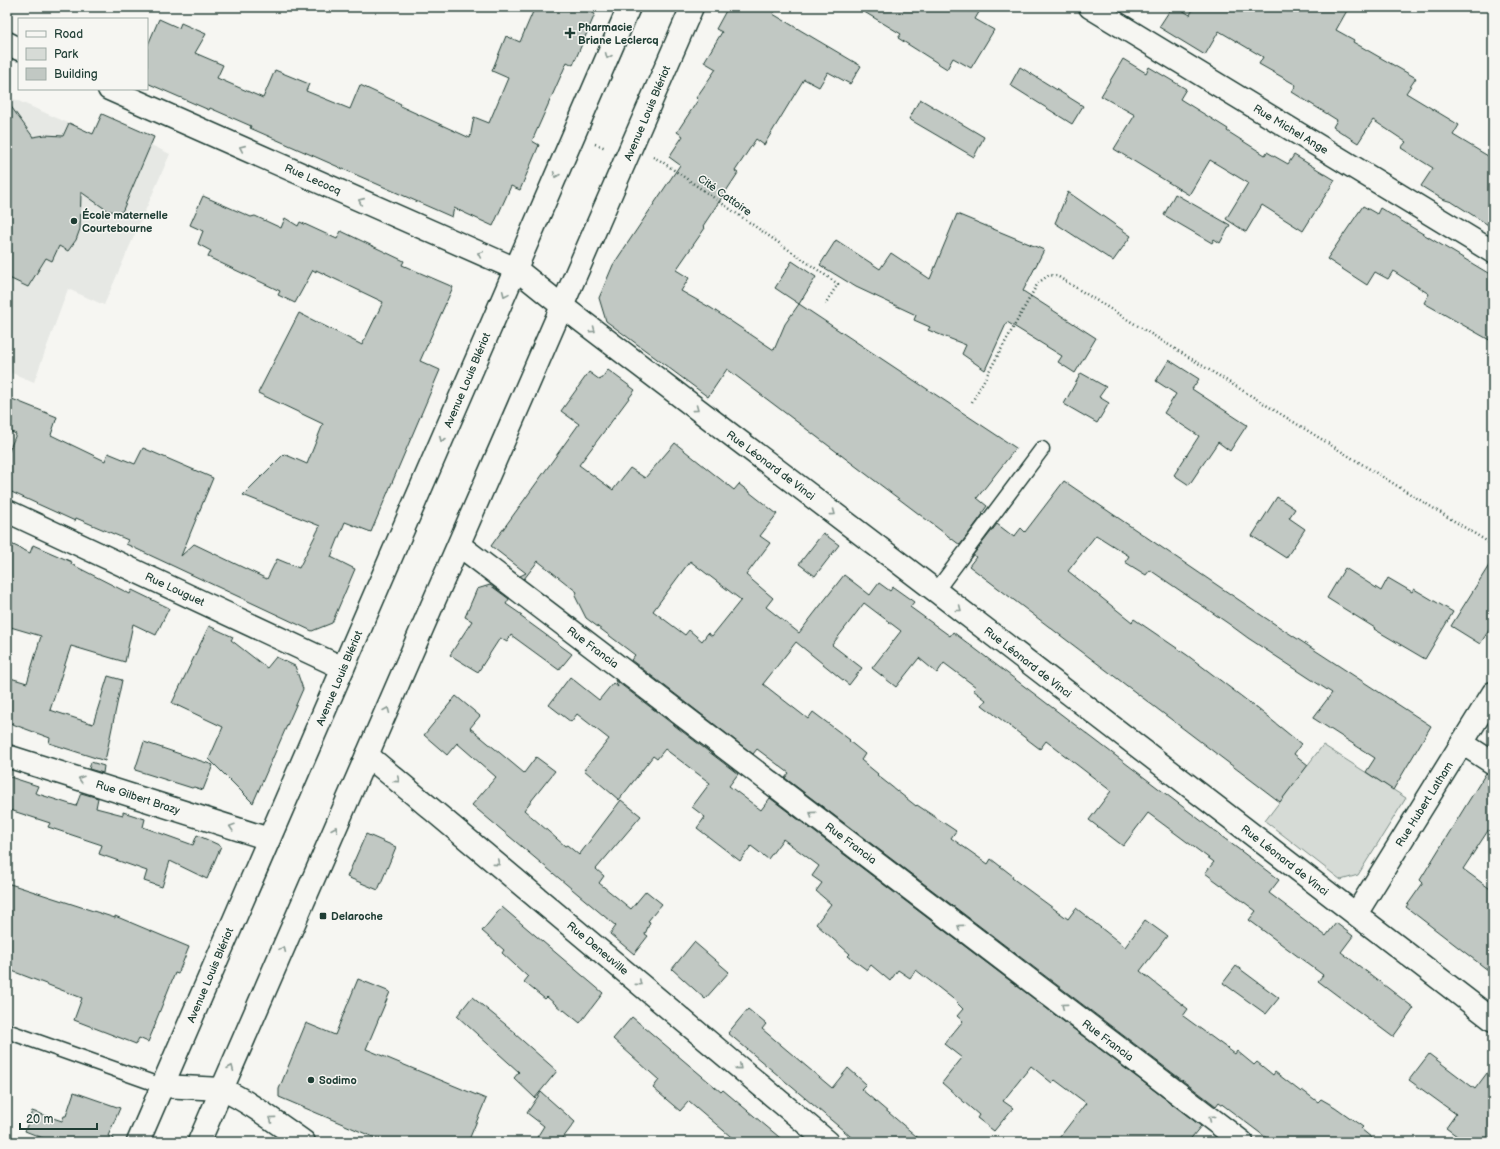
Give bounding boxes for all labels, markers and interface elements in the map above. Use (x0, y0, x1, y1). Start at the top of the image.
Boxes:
legend (18, 18, 148, 90)
place label: Pharmacie Briane Leclercq (578, 21, 659, 47)
text: Road (54, 27, 83, 42)
marker: Pharmacie Briane Leclercq (565, 28, 575, 38)
text: Park (54, 47, 78, 62)
one-way arrow (605, 51, 613, 59)
street label: Avenue Louis Blériot (622, 63, 674, 163)
text: Building (54, 67, 98, 82)
street label: Rue Michel Ange (1251, 102, 1331, 157)
one-way arrow (239, 145, 247, 153)
street label: Rue Lecocq (283, 161, 343, 198)
one-way arrow (553, 171, 561, 178)
street label: Cité Cattoire (695, 172, 754, 219)
one-way arrow (358, 198, 365, 206)
place label: École maternelle Courtebourne (82, 208, 168, 235)
marker: École maternelle Courtebourne (69, 216, 79, 226)
one-way arrow (476, 250, 483, 258)
one-way arrow (501, 291, 509, 298)
one-way arrow (589, 325, 596, 333)
street label: Avenue Louis Blériot (442, 330, 494, 430)
one-way arrow (692, 404, 699, 411)
street label: Rue Léonard de Vinci (724, 428, 817, 503)
one-way arrow (439, 435, 447, 443)
one-way arrow (829, 508, 836, 515)
street label: Rue Louguet (143, 570, 207, 609)
one-way arrow (954, 604, 961, 611)
street label: Rue Francia (564, 624, 621, 671)
street label: Rue Léonard de Vinci (981, 624, 1074, 701)
street label: Avenue Louis Blériot (314, 628, 366, 728)
one-way arrow (382, 707, 390, 714)
street label: Rue Hubert Latham (1393, 759, 1456, 849)
one-way arrow (78, 775, 85, 784)
one-way arrow (393, 775, 400, 782)
street label: Rue Gilbert Brazy (94, 778, 182, 817)
one-way arrow (810, 812, 817, 819)
street label: Rue Francia (822, 820, 879, 867)
street label: Rue Léonard de Vinci (1238, 822, 1331, 899)
one-way arrow (228, 824, 235, 832)
one-way arrow (330, 826, 338, 834)
one-way arrow (492, 859, 500, 866)
place label: Delaroche (331, 910, 383, 923)
marker: Delaroche (318, 911, 328, 921)
street label: Rue Deneuville (564, 919, 631, 978)
street label: Avenue Louis Blériot (185, 925, 237, 1025)
one-way arrow (958, 925, 965, 932)
one-way arrow (278, 945, 286, 953)
one-way arrow (635, 979, 642, 986)
one-way arrow (1061, 1003, 1068, 1010)
street label: Rue Francia (1079, 1017, 1136, 1064)
one-way arrow (734, 1062, 741, 1069)
one-way arrow (227, 1064, 235, 1071)
place label: Sodimo (319, 1074, 357, 1087)
marker: Sodimo (306, 1075, 316, 1085)
scale bar (20, 1105, 97, 1131)
text: 20 m (26, 1112, 53, 1127)
one-way arrow (1209, 1116, 1216, 1123)
one-way arrow (270, 1117, 277, 1124)

